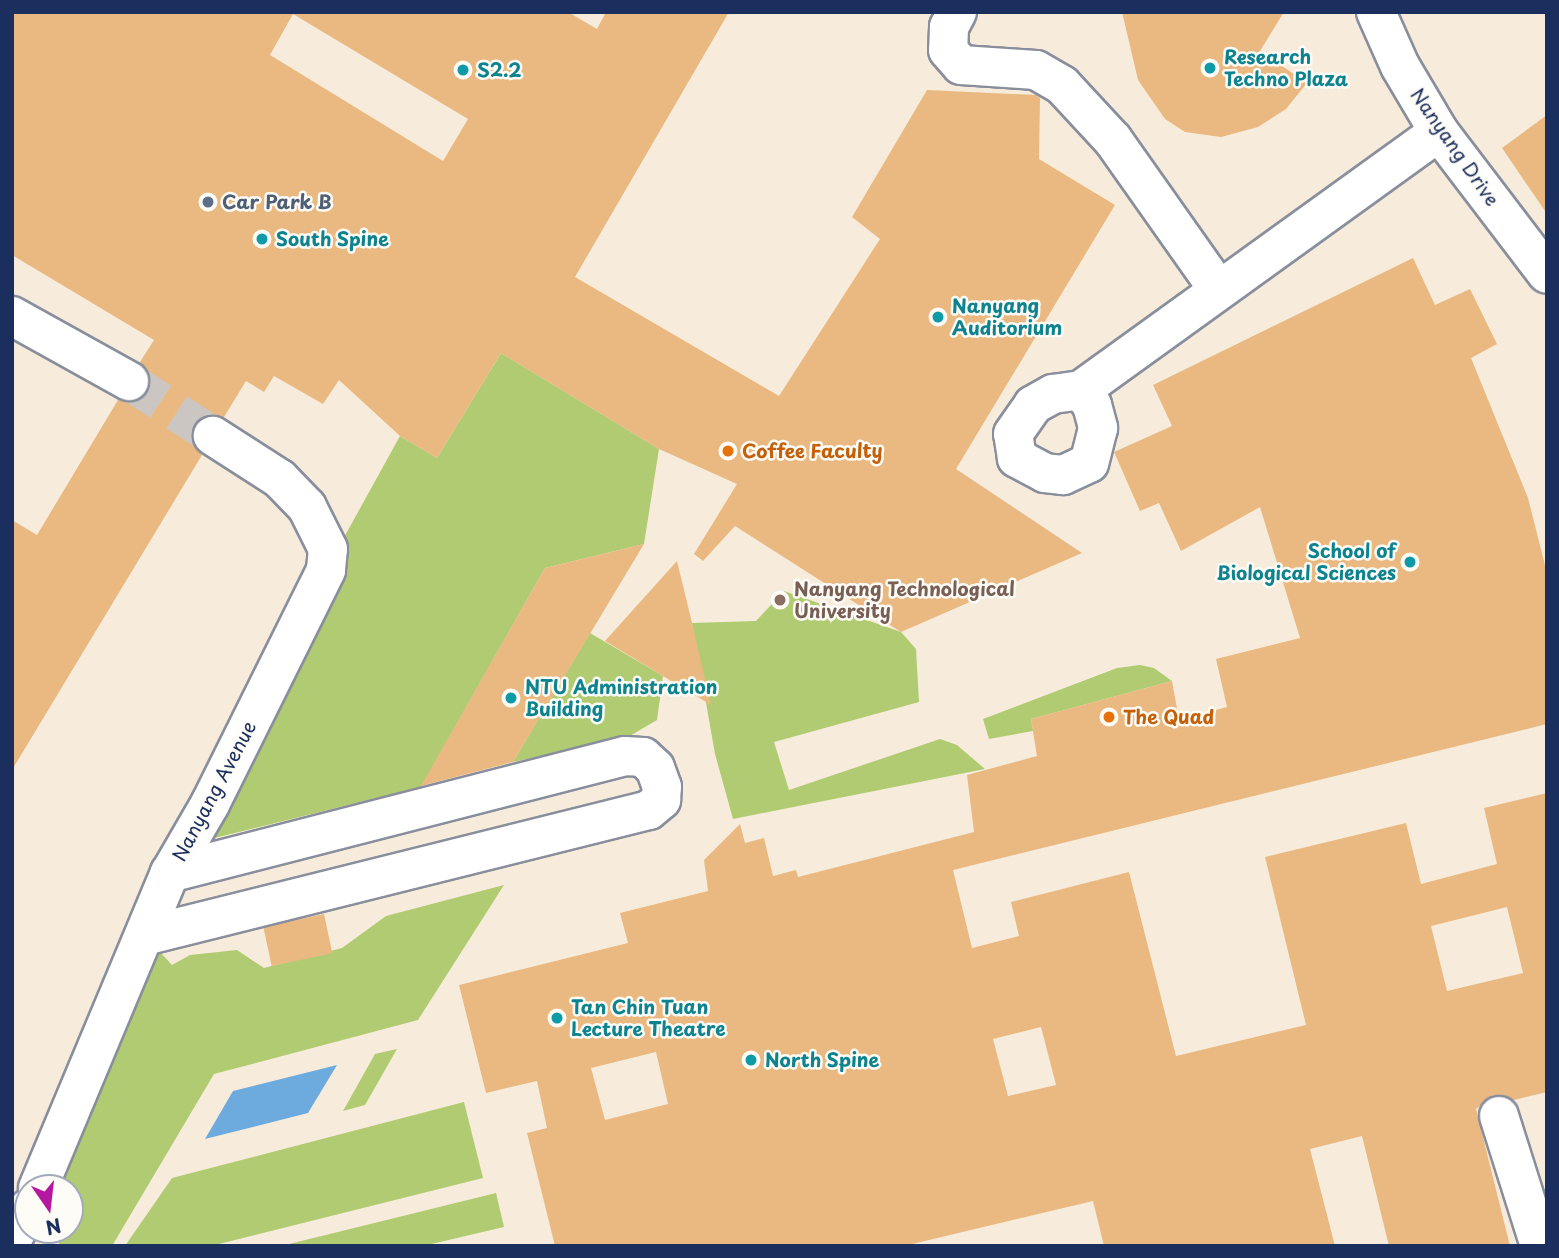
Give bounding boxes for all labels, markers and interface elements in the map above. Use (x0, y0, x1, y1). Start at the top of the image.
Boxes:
place label: Research Techno Plaza (1224, 46, 1349, 90)
place label: S2.2 (477, 59, 522, 81)
marker: Research Techno Plaza (1202, 60, 1218, 76)
marker: S2.2 (455, 62, 471, 78)
street label: Nanyang Drive (1406, 84, 1504, 210)
place label: Car Park B (222, 191, 330, 213)
marker: Car Park B (200, 194, 216, 210)
place label: South Spine (276, 228, 389, 250)
marker: South Spine (254, 231, 270, 247)
place label: Nanyang Auditorium (952, 295, 1062, 339)
marker: Nanyang Auditorium (930, 309, 946, 325)
place label: Coffee Faculty (742, 440, 885, 462)
marker: Coffee Faculty (720, 443, 736, 459)
place label: School of Biological Sciences (1215, 540, 1396, 584)
marker: School of Biological Sciences (1402, 554, 1418, 570)
place label: Nanyang Technological University (794, 578, 1015, 622)
marker: Nanyang Technological University (772, 592, 788, 608)
place label: NTU Administration Building (525, 676, 718, 720)
marker: NTU Administration Building (503, 690, 519, 706)
place label: The Quad (1123, 706, 1216, 728)
marker: The Quad (1101, 709, 1117, 725)
street label: Nanyang Avenue (168, 717, 260, 865)
place label: Tan Chin Tuan Lecture Theatre (571, 996, 725, 1040)
marker: Tan Chin Tuan Lecture Theatre (549, 1010, 565, 1026)
place label: North Spine (765, 1049, 879, 1071)
marker: North Spine (743, 1052, 759, 1068)
north arrow (14, 1174, 84, 1244)
text: N (43, 1212, 64, 1243)

